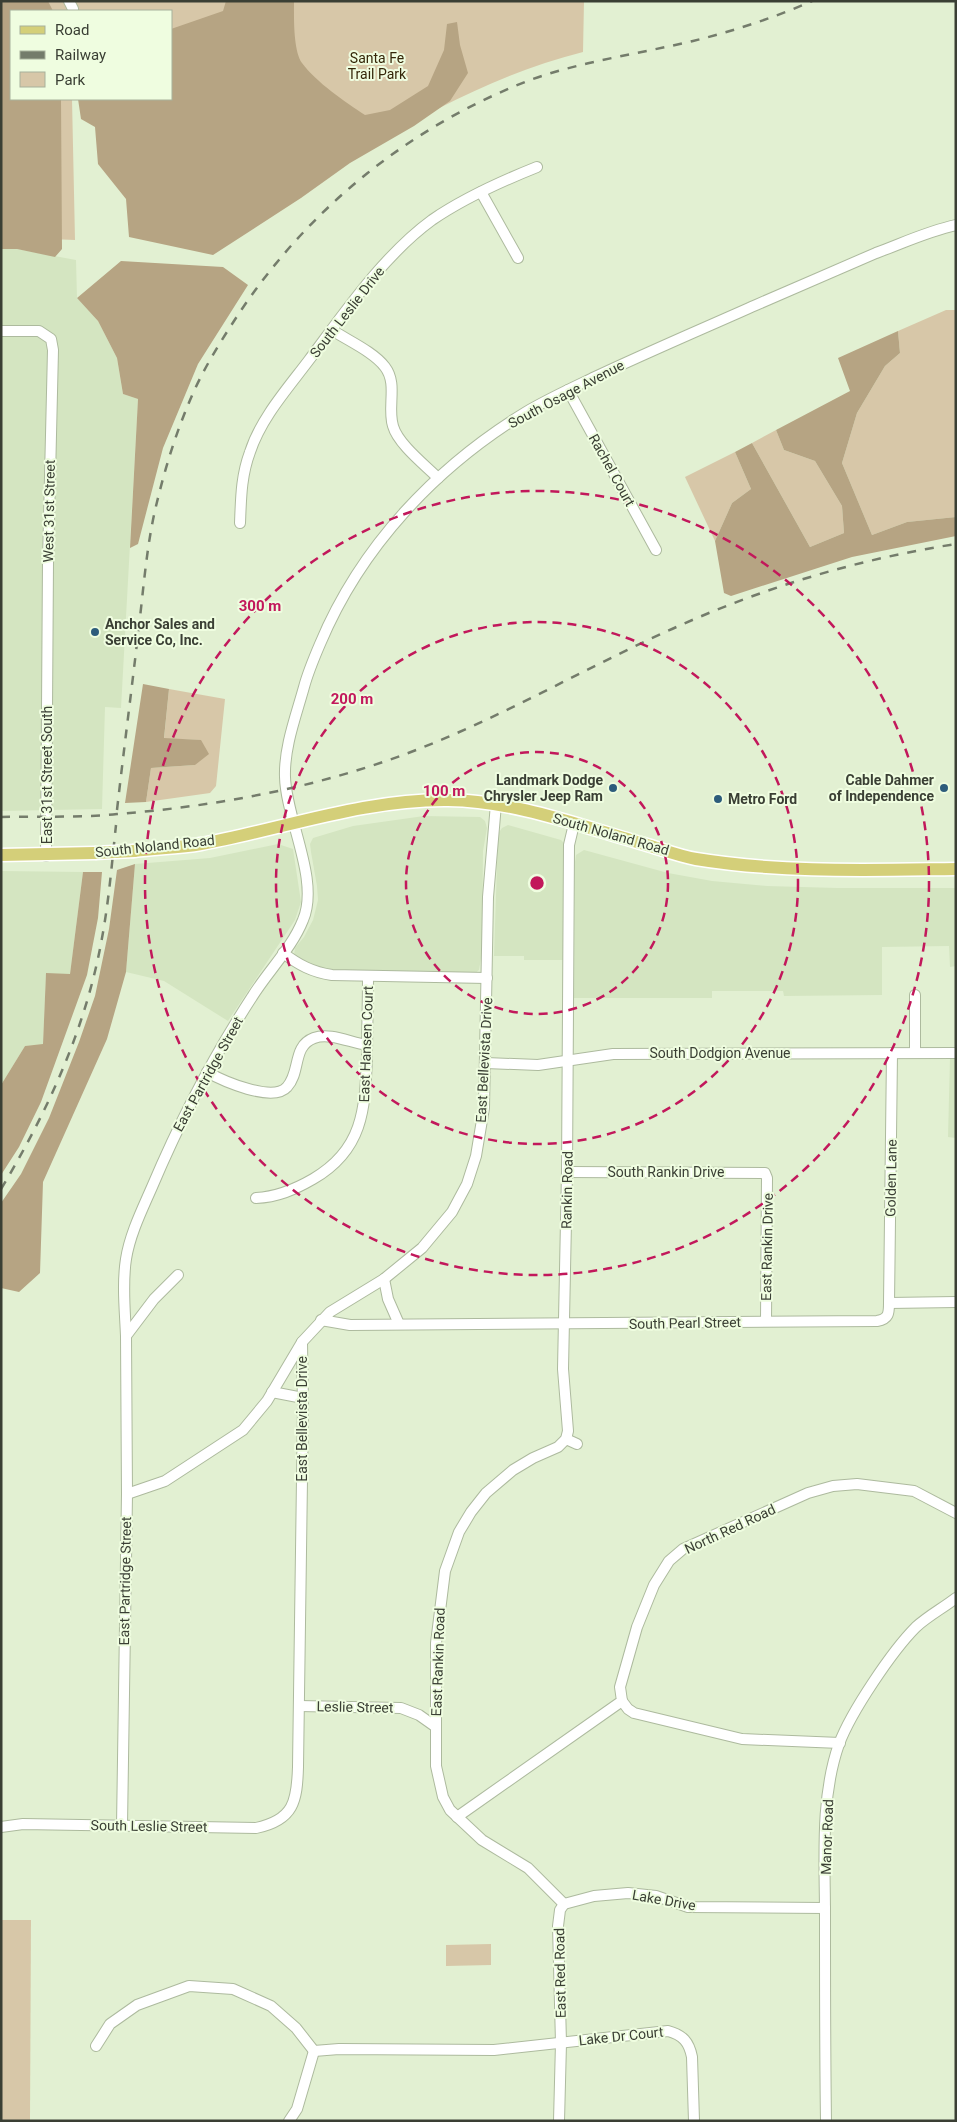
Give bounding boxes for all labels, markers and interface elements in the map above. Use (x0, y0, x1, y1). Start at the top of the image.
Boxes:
legend (10, 10, 172, 100)
text: Road (55, 21, 89, 39)
text: Railway (55, 46, 106, 64)
park label: Santa Fe Trail Park (348, 50, 407, 82)
text: Park (55, 71, 86, 89)
street label: South Leslie Drive (306, 263, 388, 361)
street label: South Osage Avenue (505, 357, 627, 431)
street label: Rachel Court (586, 431, 639, 509)
street label: West 31st Street (40, 459, 58, 563)
text: 300 m (239, 597, 281, 615)
place label: Anchor Sales and Service Co, Inc. (105, 616, 215, 648)
marker: Anchor Sales and Service Co, Inc. (89, 626, 101, 638)
text: 200 m (331, 690, 373, 708)
street label: East 31st Street South (39, 706, 55, 844)
place label: Landmark Dodge Chrysler Jeep Ram (484, 772, 603, 804)
place label: Cable Dahmer of Independence (829, 772, 934, 804)
text: 100 m (423, 782, 465, 800)
marker: Landmark Dodge Chrysler Jeep Ram (607, 782, 619, 794)
marker: Cable Dahmer of Independence (938, 782, 950, 794)
place label: Metro Ford (728, 791, 797, 807)
marker: Metro Ford (712, 793, 724, 805)
street label: South Noland Road (551, 810, 671, 858)
street label: South Noland Road (94, 832, 216, 860)
centre of rings (528, 874, 546, 892)
street label: East Hansen Court (356, 985, 376, 1103)
street label: East Bellevista Drive (473, 997, 495, 1123)
street label: East Partridge Street (170, 1014, 246, 1134)
street label: South Dodgion Avenue (649, 1045, 791, 1061)
street label: Golden Lane (882, 1139, 900, 1217)
street label: Rankin Road (558, 1151, 576, 1229)
street label: South Rankin Drive (608, 1164, 724, 1180)
street label: East Rankin Drive (758, 1193, 776, 1301)
street label: South Pearl Street (629, 1314, 742, 1332)
street label: East Bellevista Drive (294, 1356, 310, 1482)
street label: North Red Road (682, 1501, 778, 1557)
street label: East Partridge Street (116, 1516, 134, 1645)
street label: East Rankin Road (428, 1607, 448, 1717)
street label: Leslie Street (316, 1698, 394, 1716)
street label: Manor Road (818, 1799, 836, 1875)
street label: South Leslie Street (91, 1817, 208, 1835)
street label: Lake Drive (631, 1887, 697, 1913)
street label: East Red Road (551, 1928, 569, 2018)
street label: Lake Dr Court (578, 2024, 664, 2048)

